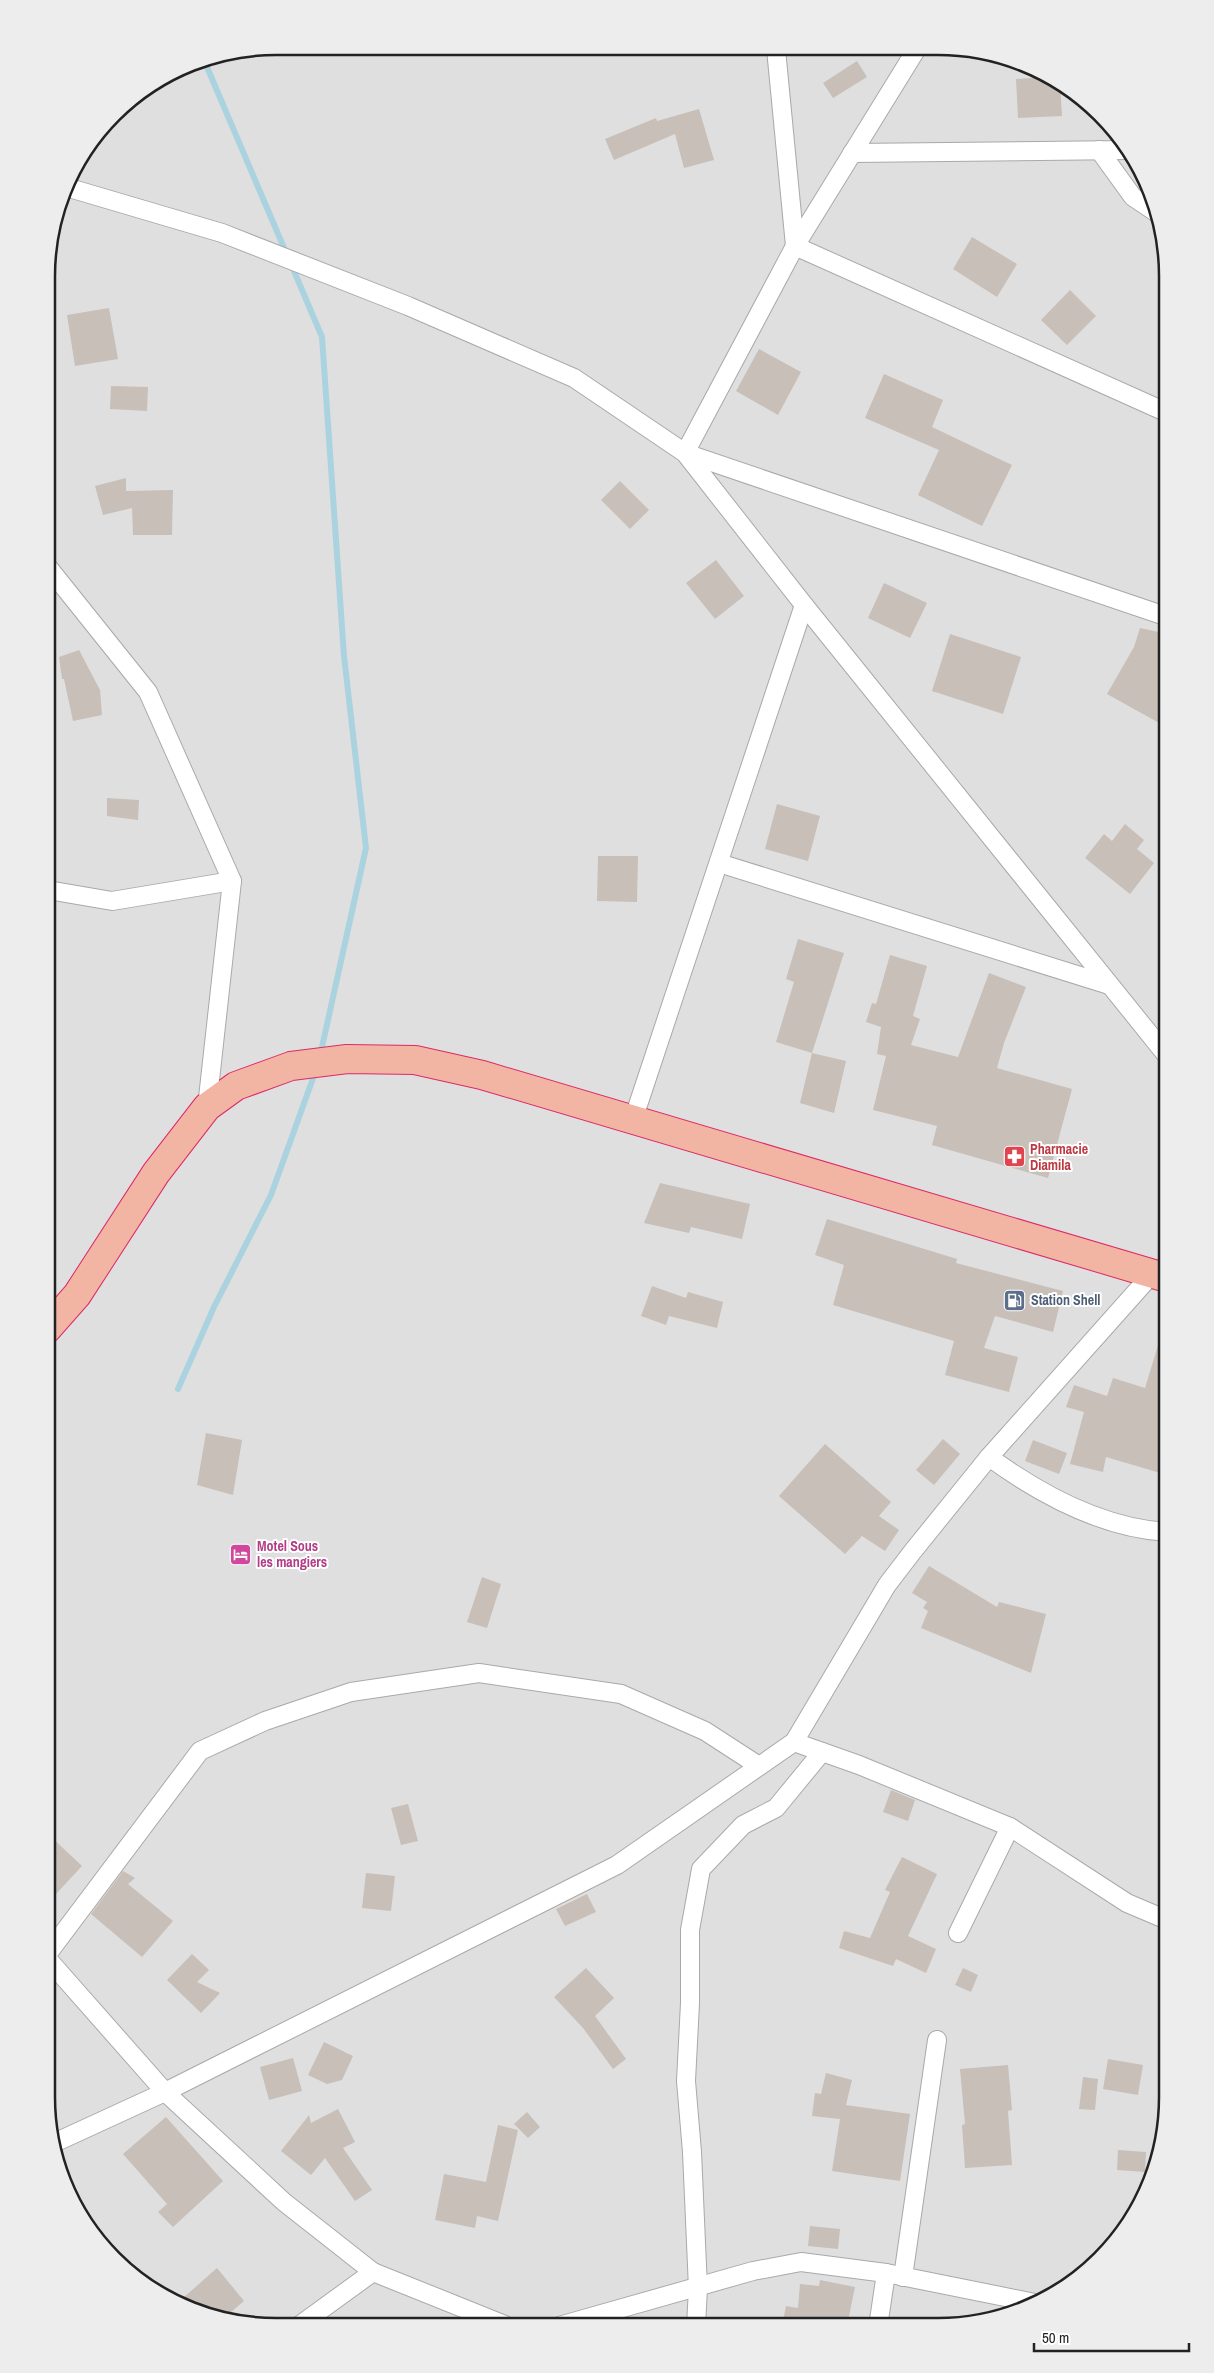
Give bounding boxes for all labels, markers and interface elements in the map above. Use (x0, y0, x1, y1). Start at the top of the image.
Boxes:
place label: Pharmacie Diamila (1030, 1140, 1088, 1174)
pharmacy icon: Pharmacie Diamila (1002, 1145, 1026, 1169)
fuel station icon: Station Shell (1003, 1288, 1027, 1312)
place label: Station Shell (1031, 1291, 1101, 1309)
place label: Motel Sous les mangiers (257, 1537, 327, 1571)
hotel icon: Motel Sous les mangiers (229, 1542, 253, 1566)
scale bar (1034, 2320, 1189, 2352)
text: 50 m (1042, 2327, 1069, 2348)

